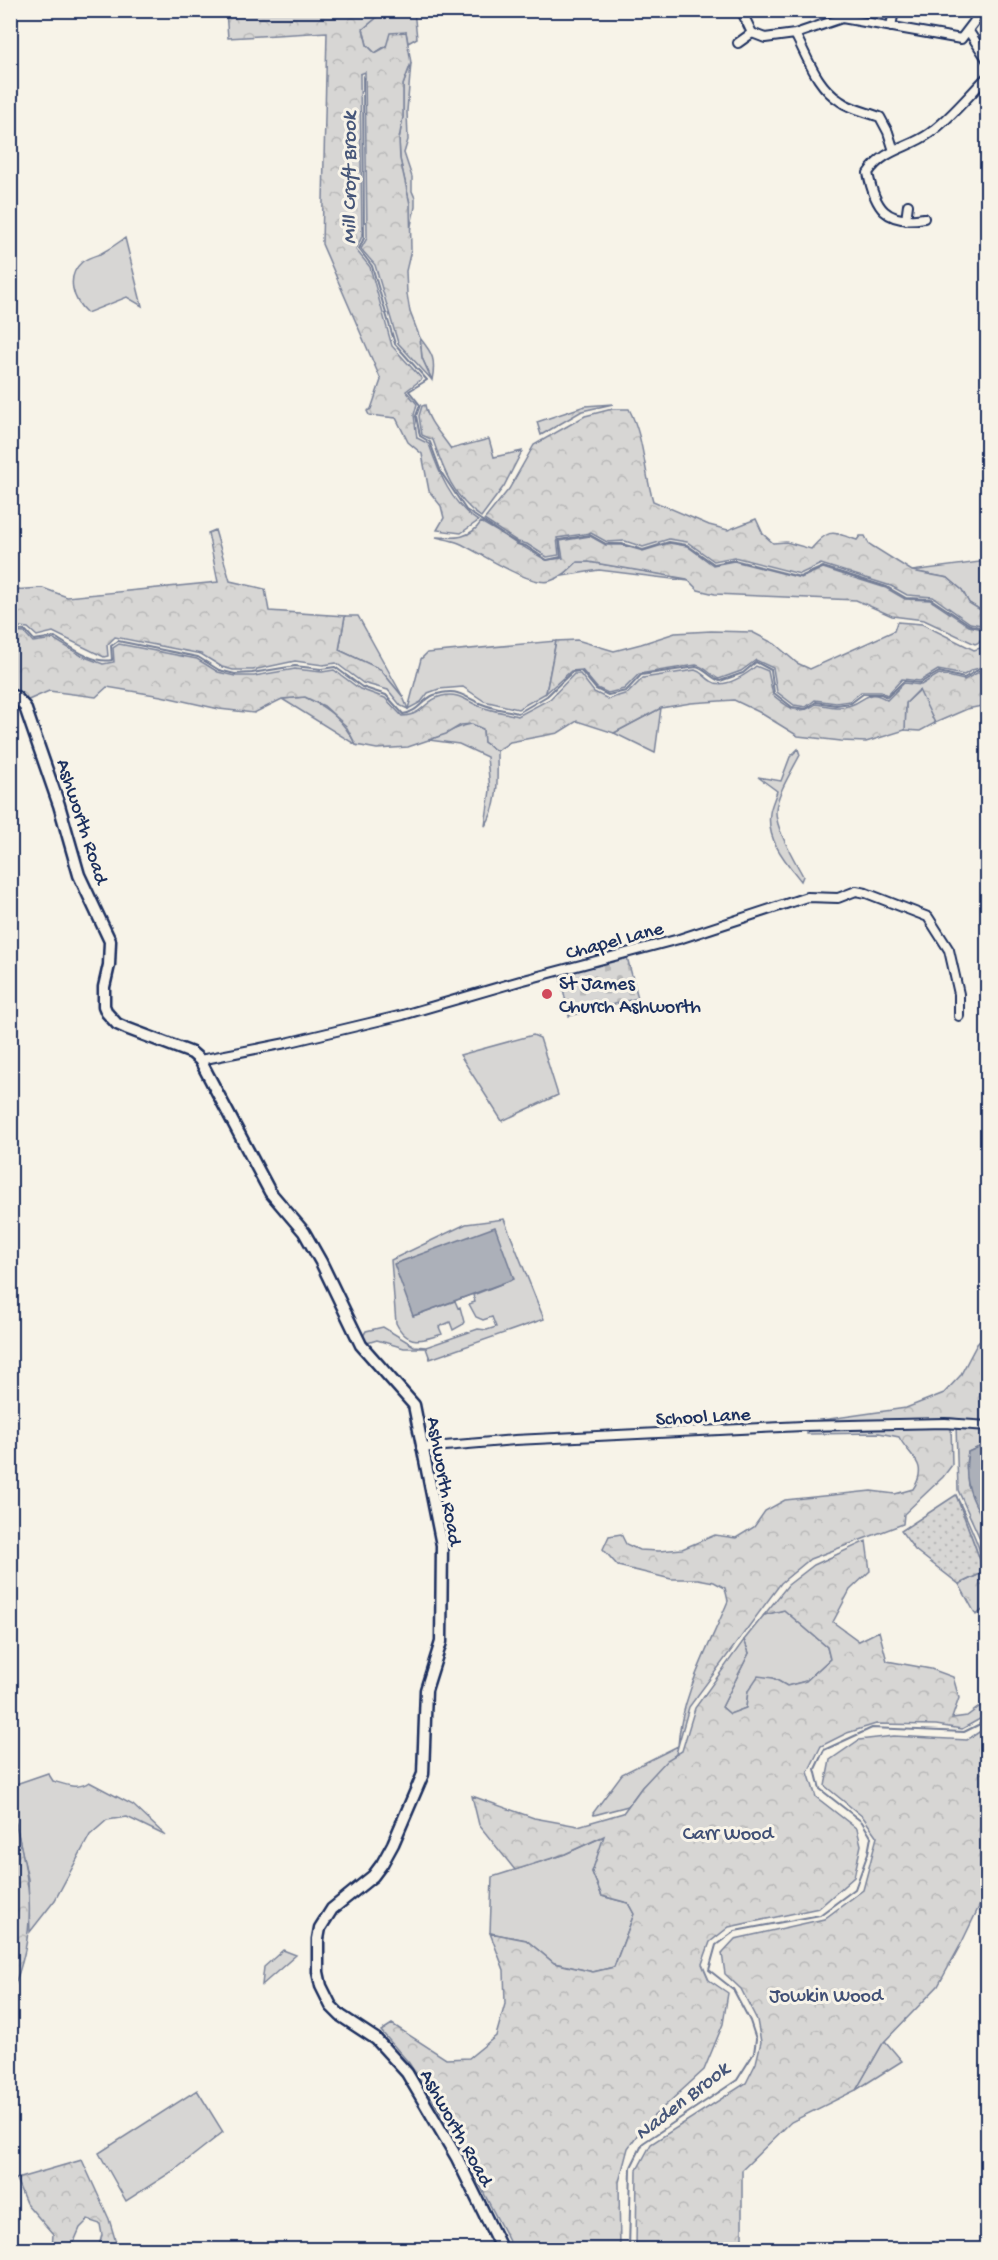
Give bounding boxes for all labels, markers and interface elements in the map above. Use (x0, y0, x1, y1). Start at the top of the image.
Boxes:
water label: Mill Croft Brook (339, 109, 364, 244)
street label: Ashworth Road (50, 757, 112, 890)
street label: Chapel Lane (564, 918, 667, 966)
place label: St James Church Ashworth (559, 974, 701, 1020)
marker: St James Church Ashworth (540, 987, 554, 1001)
street label: School Lane (655, 1404, 752, 1432)
street label: Ashworth Road (420, 1416, 466, 1550)
park label: Carr Wood (683, 1824, 775, 1847)
park label: Jowkin Wood (769, 1986, 885, 2009)
water label: Naden Brook (631, 2057, 737, 2147)
street label: Ashworth Road (413, 2066, 498, 2193)

